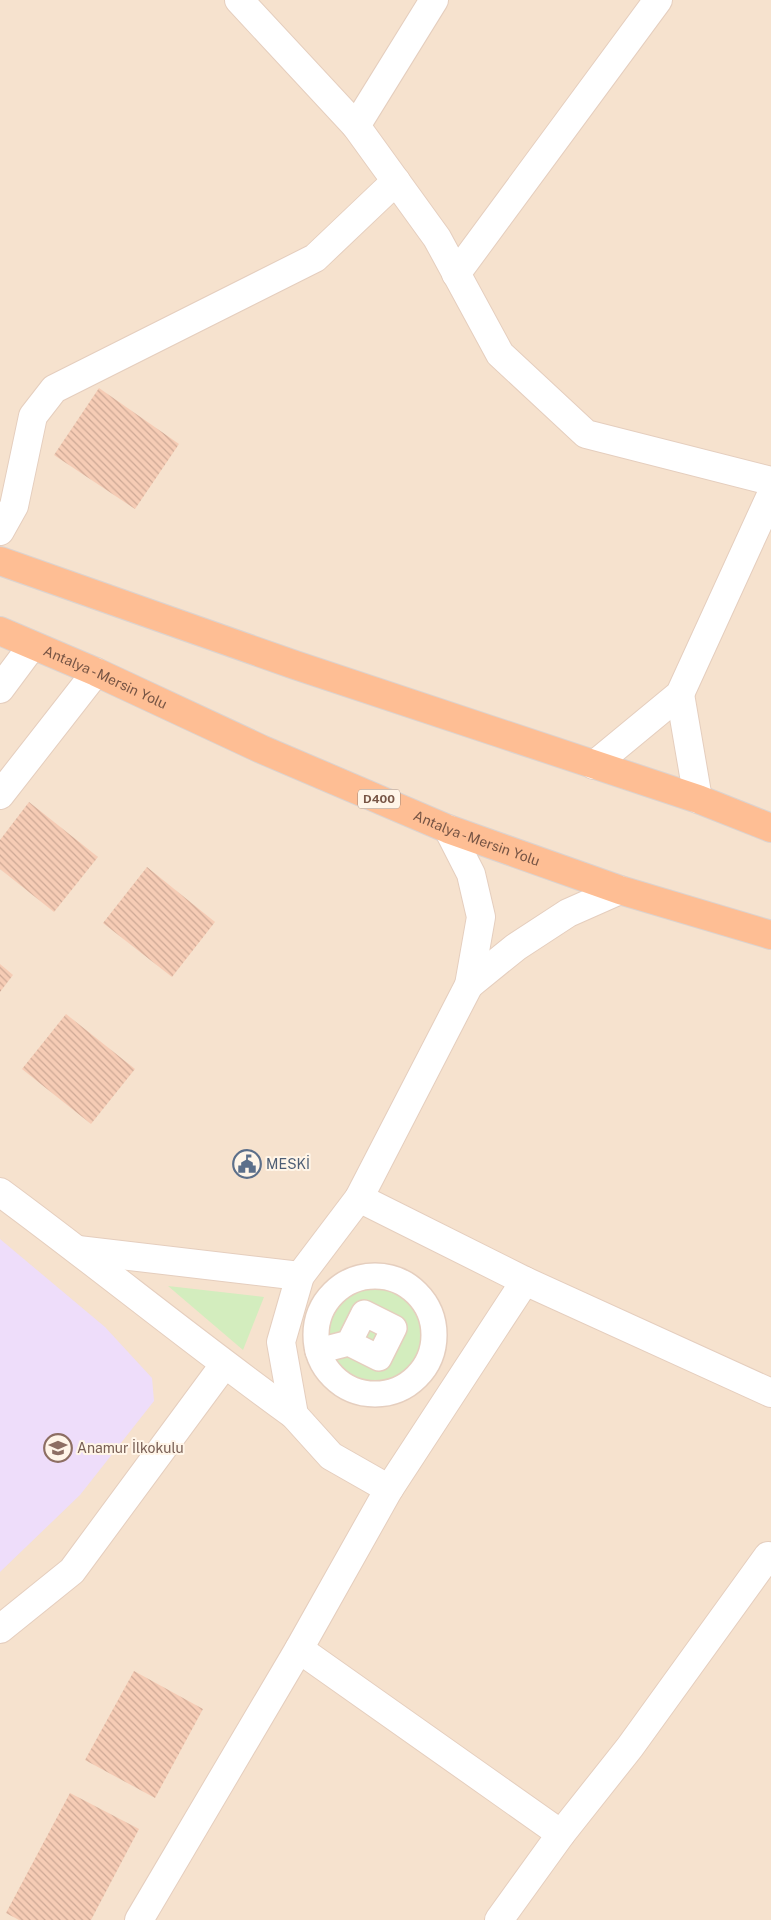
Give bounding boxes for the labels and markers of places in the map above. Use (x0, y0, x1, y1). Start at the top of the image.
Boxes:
public building icon: MESKİ (232, 1149, 262, 1179)
place label: MESKİ (266, 1154, 310, 1172)
school or university icon: Anamur İlkokulu (43, 1433, 73, 1463)
place label: Anamur İlkokulu (77, 1438, 184, 1456)

